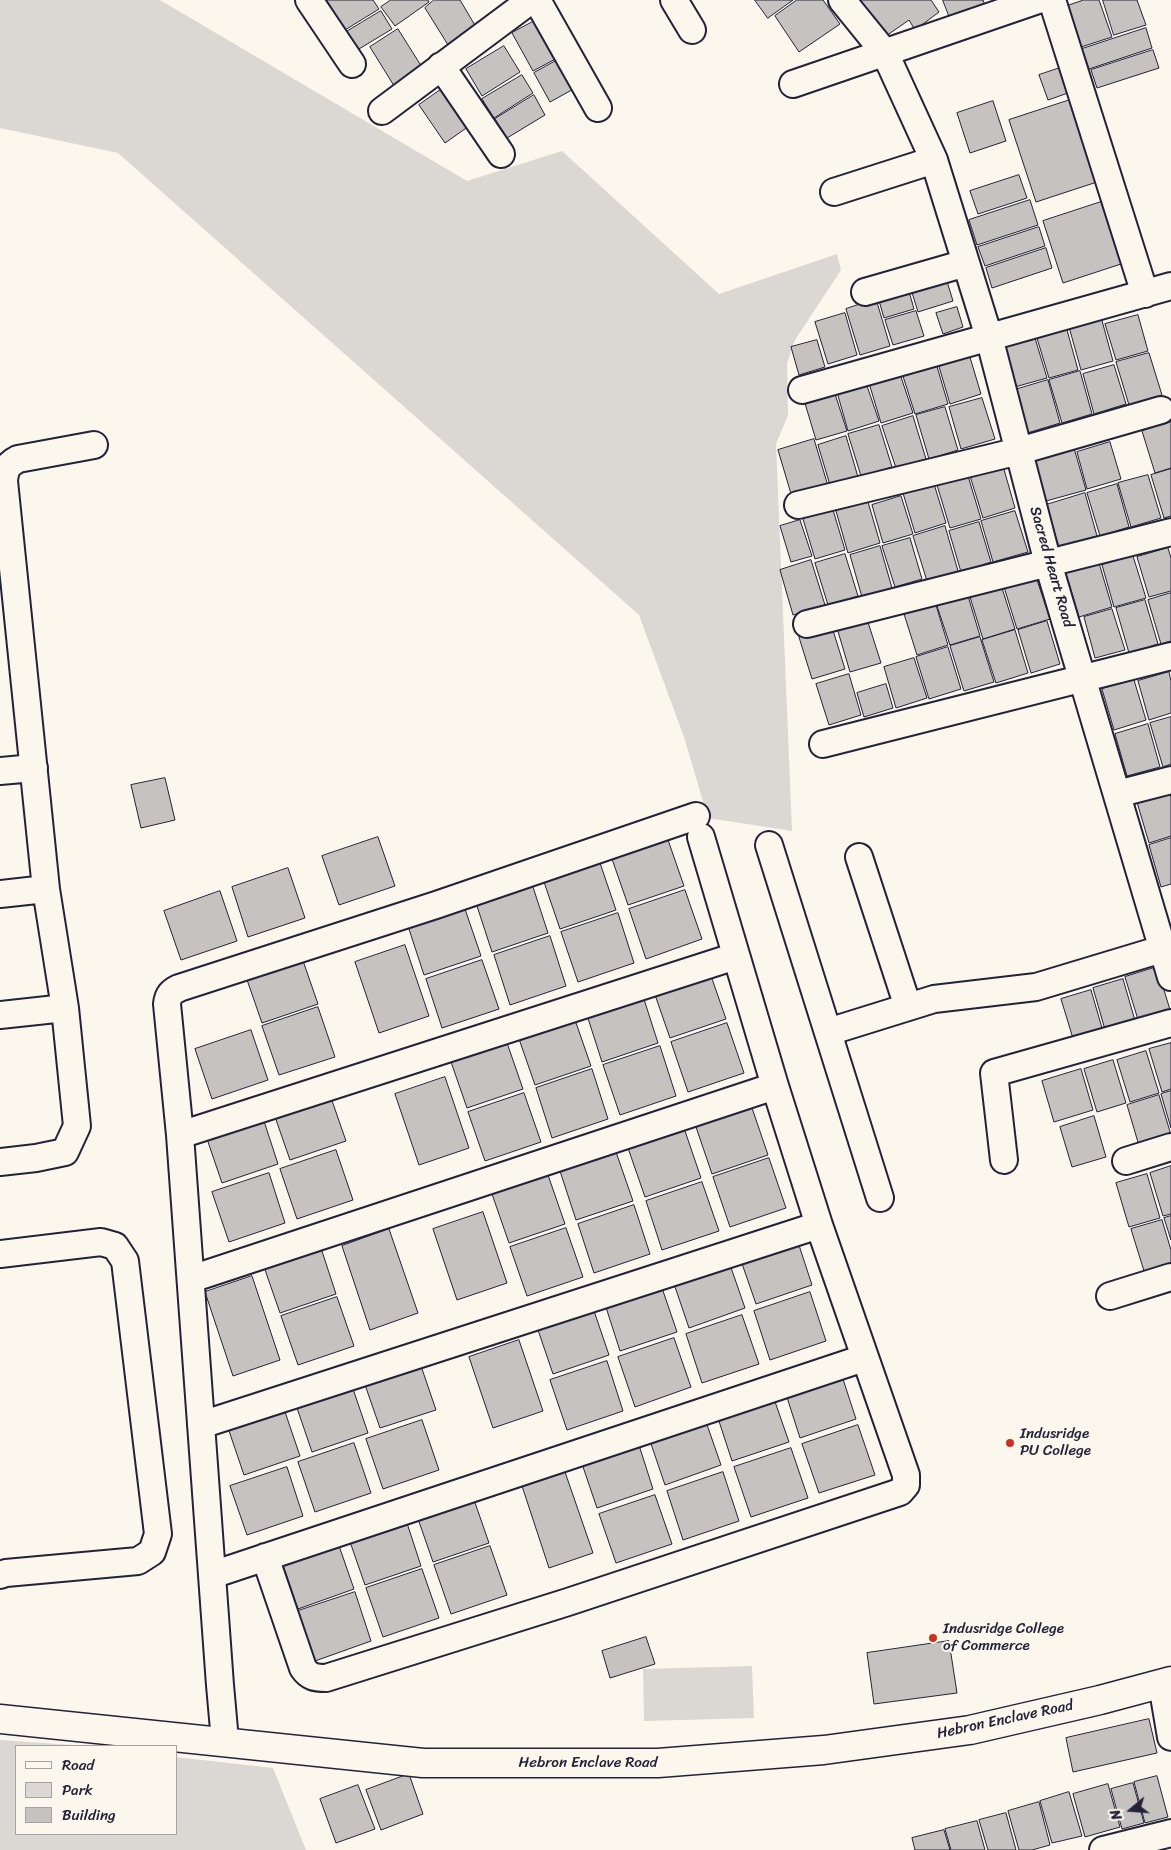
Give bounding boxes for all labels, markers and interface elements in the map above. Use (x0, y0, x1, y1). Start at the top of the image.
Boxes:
street label: Sacred Heart Road (1025, 505, 1077, 629)
place label: Indusridge PU College (1020, 1425, 1091, 1460)
marker: Indusridge PU College (1004, 1437, 1016, 1449)
place label: Indusridge College of Commerce (943, 1620, 1064, 1655)
marker: Indusridge College of Commerce (927, 1632, 939, 1644)
street label: Hebron Enclave Road (935, 1697, 1075, 1743)
legend (15, 1745, 178, 1835)
text: Road (62, 1752, 94, 1778)
street label: Hebron Enclave Road (519, 1754, 657, 1772)
text: Park (62, 1777, 93, 1803)
north arrow (1106, 1785, 1156, 1835)
text: Building (62, 1802, 116, 1828)
text: N (1103, 1806, 1130, 1823)

